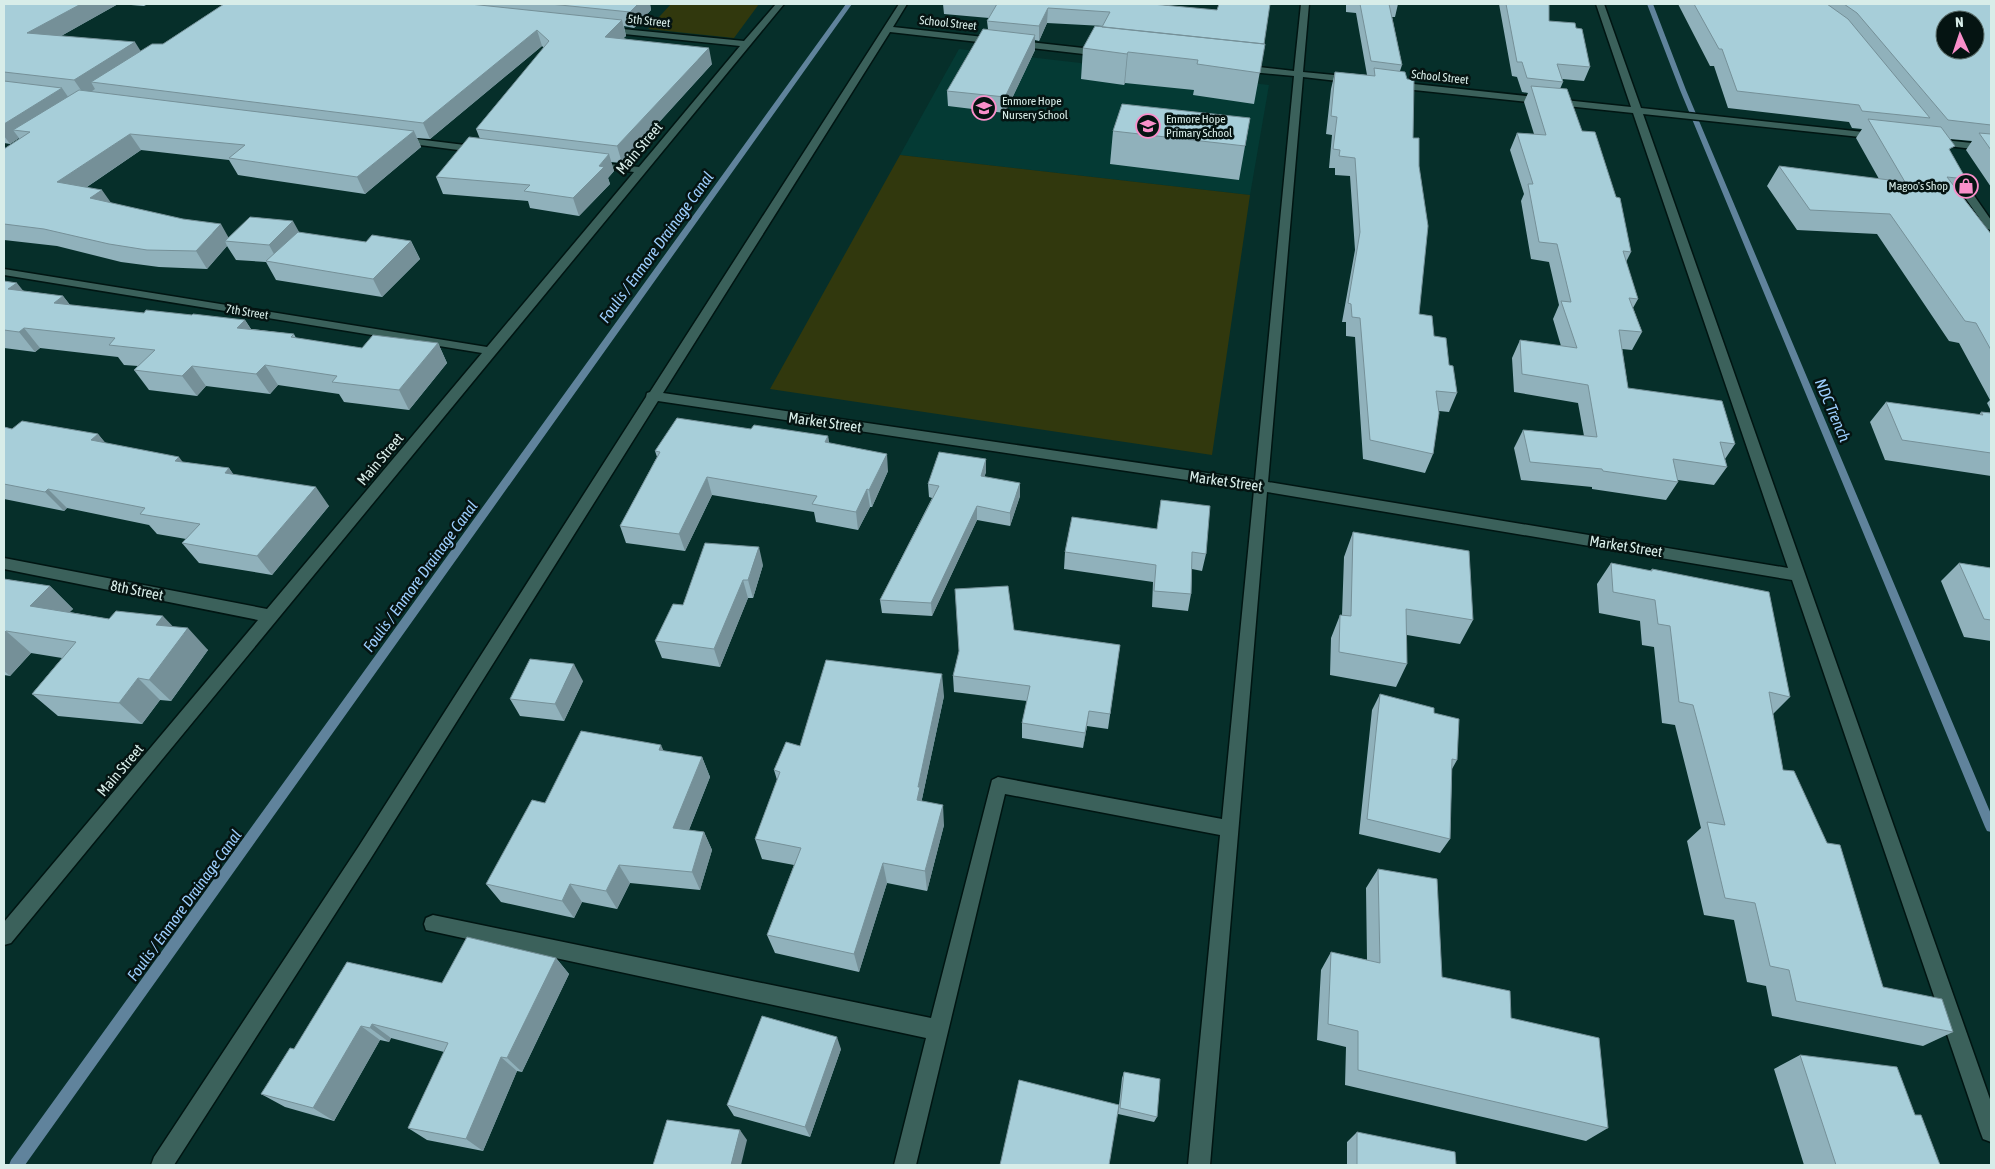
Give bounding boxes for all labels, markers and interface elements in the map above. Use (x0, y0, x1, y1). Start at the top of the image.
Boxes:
north arrow (1935, 10, 1985, 60)
street label: 5th Street (627, 12, 672, 30)
street label: School Street (919, 13, 978, 33)
text: N (1955, 14, 1964, 30)
street label: School Street (1411, 67, 1470, 87)
place label: Enmore Hope Nursery School (1002, 94, 1069, 122)
school or university icon: Enmore Hope Nursery School (971, 95, 997, 121)
place label: Enmore Hope Primary School (1166, 112, 1233, 140)
school or university icon: Enmore Hope Primary School (1135, 113, 1161, 139)
street label: Main Street (612, 119, 666, 177)
water label: Foulis / Enmore Drainage Canal (595, 168, 718, 327)
shop icon: Magoo's Shop (1953, 173, 1979, 199)
place label: Magoo's Shop (1889, 179, 1948, 193)
street label: 7th Street (225, 302, 270, 322)
water label: NDC Trench (1812, 376, 1854, 444)
street label: Market Street (787, 408, 863, 436)
street label: Main Street (353, 430, 407, 488)
street label: Market Street (1188, 467, 1264, 495)
water label: Foulis / Enmore Drainage Canal (359, 497, 482, 656)
street label: Market Street (1588, 532, 1664, 560)
street label: 8th Street (109, 577, 165, 603)
street label: Main Street (93, 741, 147, 799)
water label: Foulis / Enmore Drainage Canal (123, 826, 246, 985)

